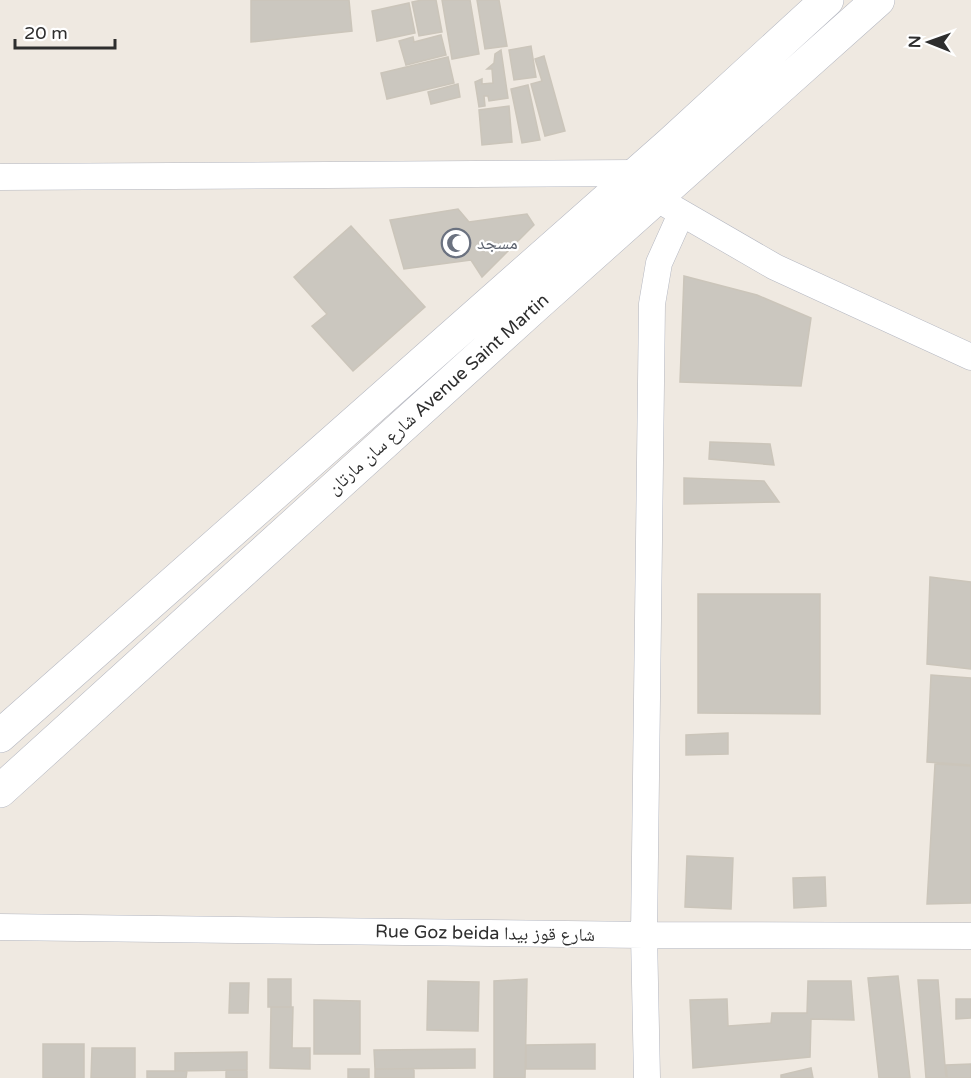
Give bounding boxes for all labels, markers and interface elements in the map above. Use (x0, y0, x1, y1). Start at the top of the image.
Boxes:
scale bar (15, 12, 116, 50)
north arrow (899, 12, 959, 72)
text: 20 m (24, 22, 68, 44)
text: N (905, 35, 925, 48)
mosque icon: مسجد (440, 227, 472, 259)
place label: مسجد (477, 232, 518, 254)
street label: شارع سان مارتان Avenue Saint Martin (323, 289, 553, 499)
street label: Rue Goz beida شارع قوز بيدا (375, 920, 595, 946)

